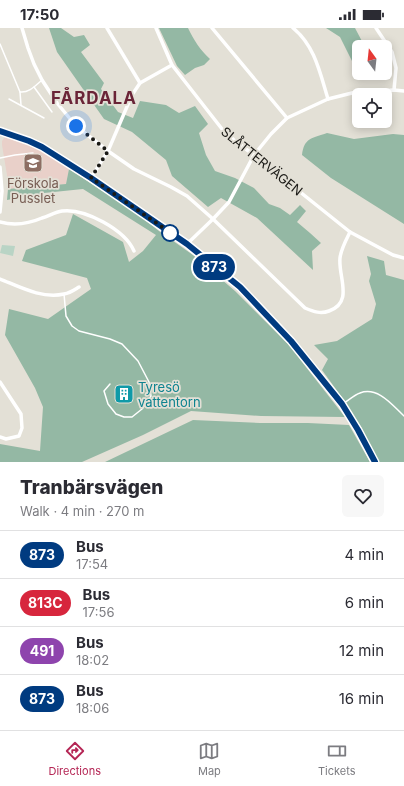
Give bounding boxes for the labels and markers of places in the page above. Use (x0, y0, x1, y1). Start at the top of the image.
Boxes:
school or university icon: Förskola Pusslet (22, 152, 44, 174)
place label: Förskola Pusslet (7, 175, 59, 206)
unlabelled marker (161, 224, 179, 242)
place label: Tyresö vattentorn (138, 379, 201, 410)
building icon: Tyresö vattentorn (113, 383, 135, 405)

